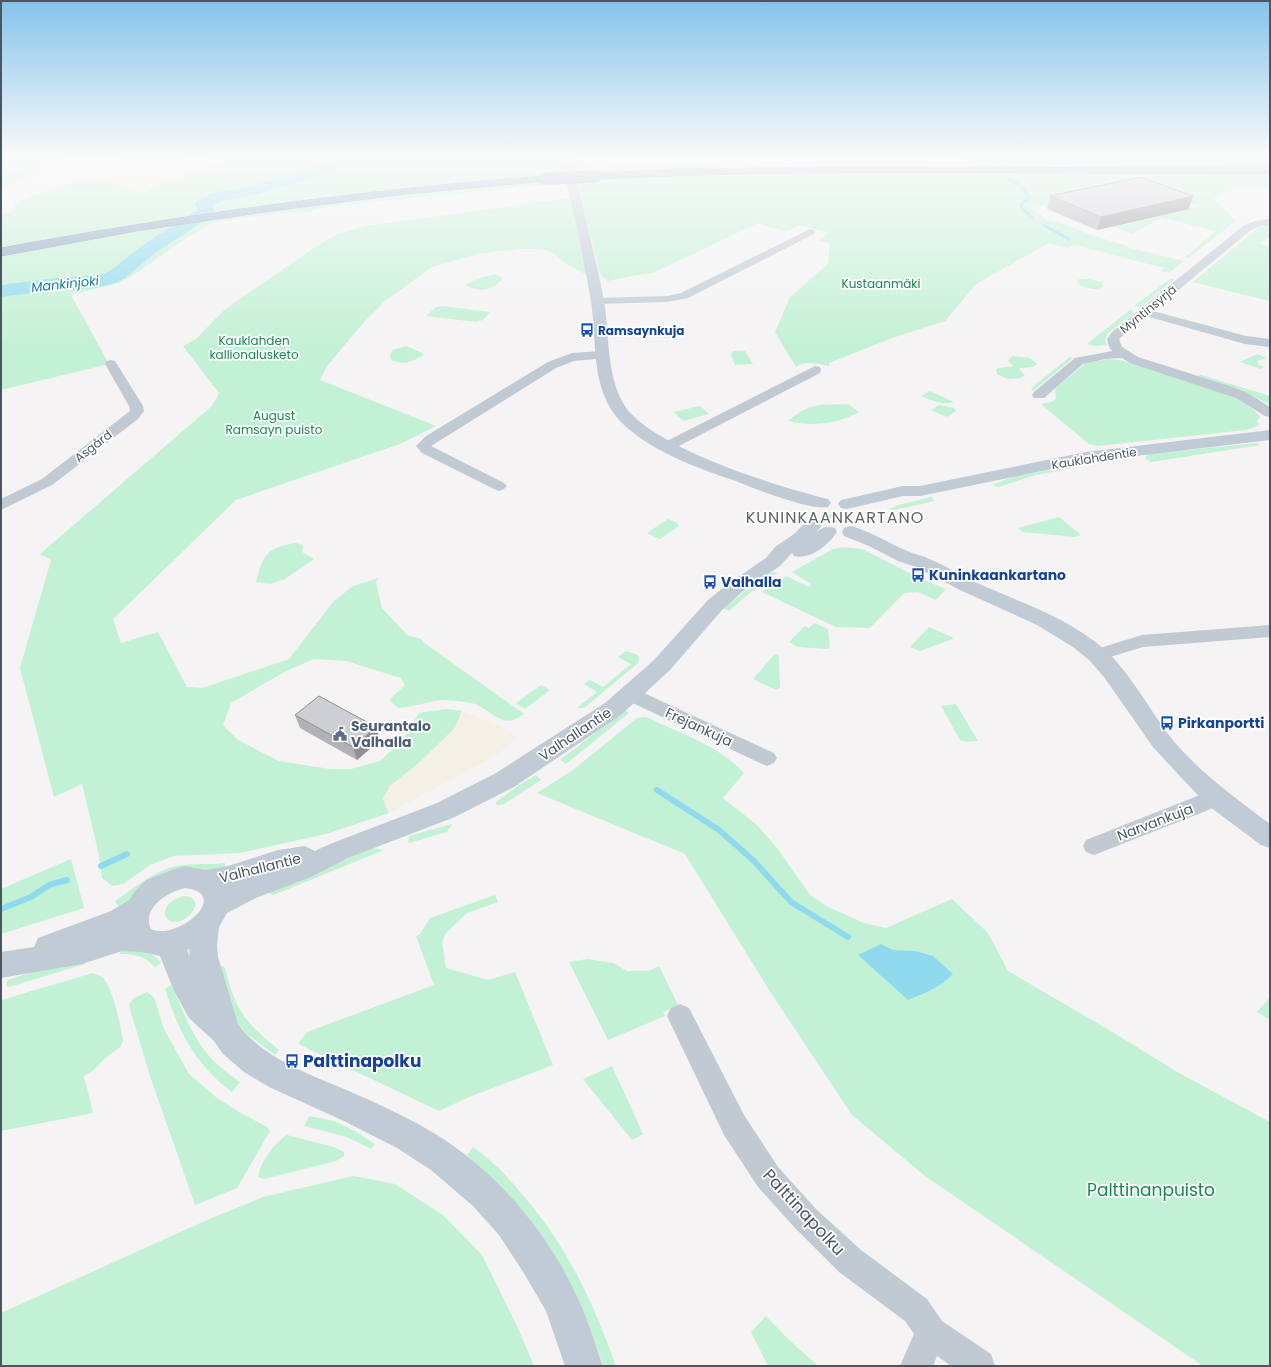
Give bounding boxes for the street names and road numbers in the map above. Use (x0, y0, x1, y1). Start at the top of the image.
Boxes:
street label: Myntinsyrjä (1116, 281, 1180, 337)
street label: Asgård (71, 426, 115, 466)
street label: Kauklahdentie (1050, 443, 1138, 473)
street label: Valhallantie (535, 702, 615, 766)
street label: Frejankuja (662, 703, 736, 751)
street label: Narvankuja (1114, 798, 1196, 846)
street label: Valhallantie (217, 848, 303, 888)
street label: Palttinapolku (757, 1163, 851, 1261)

